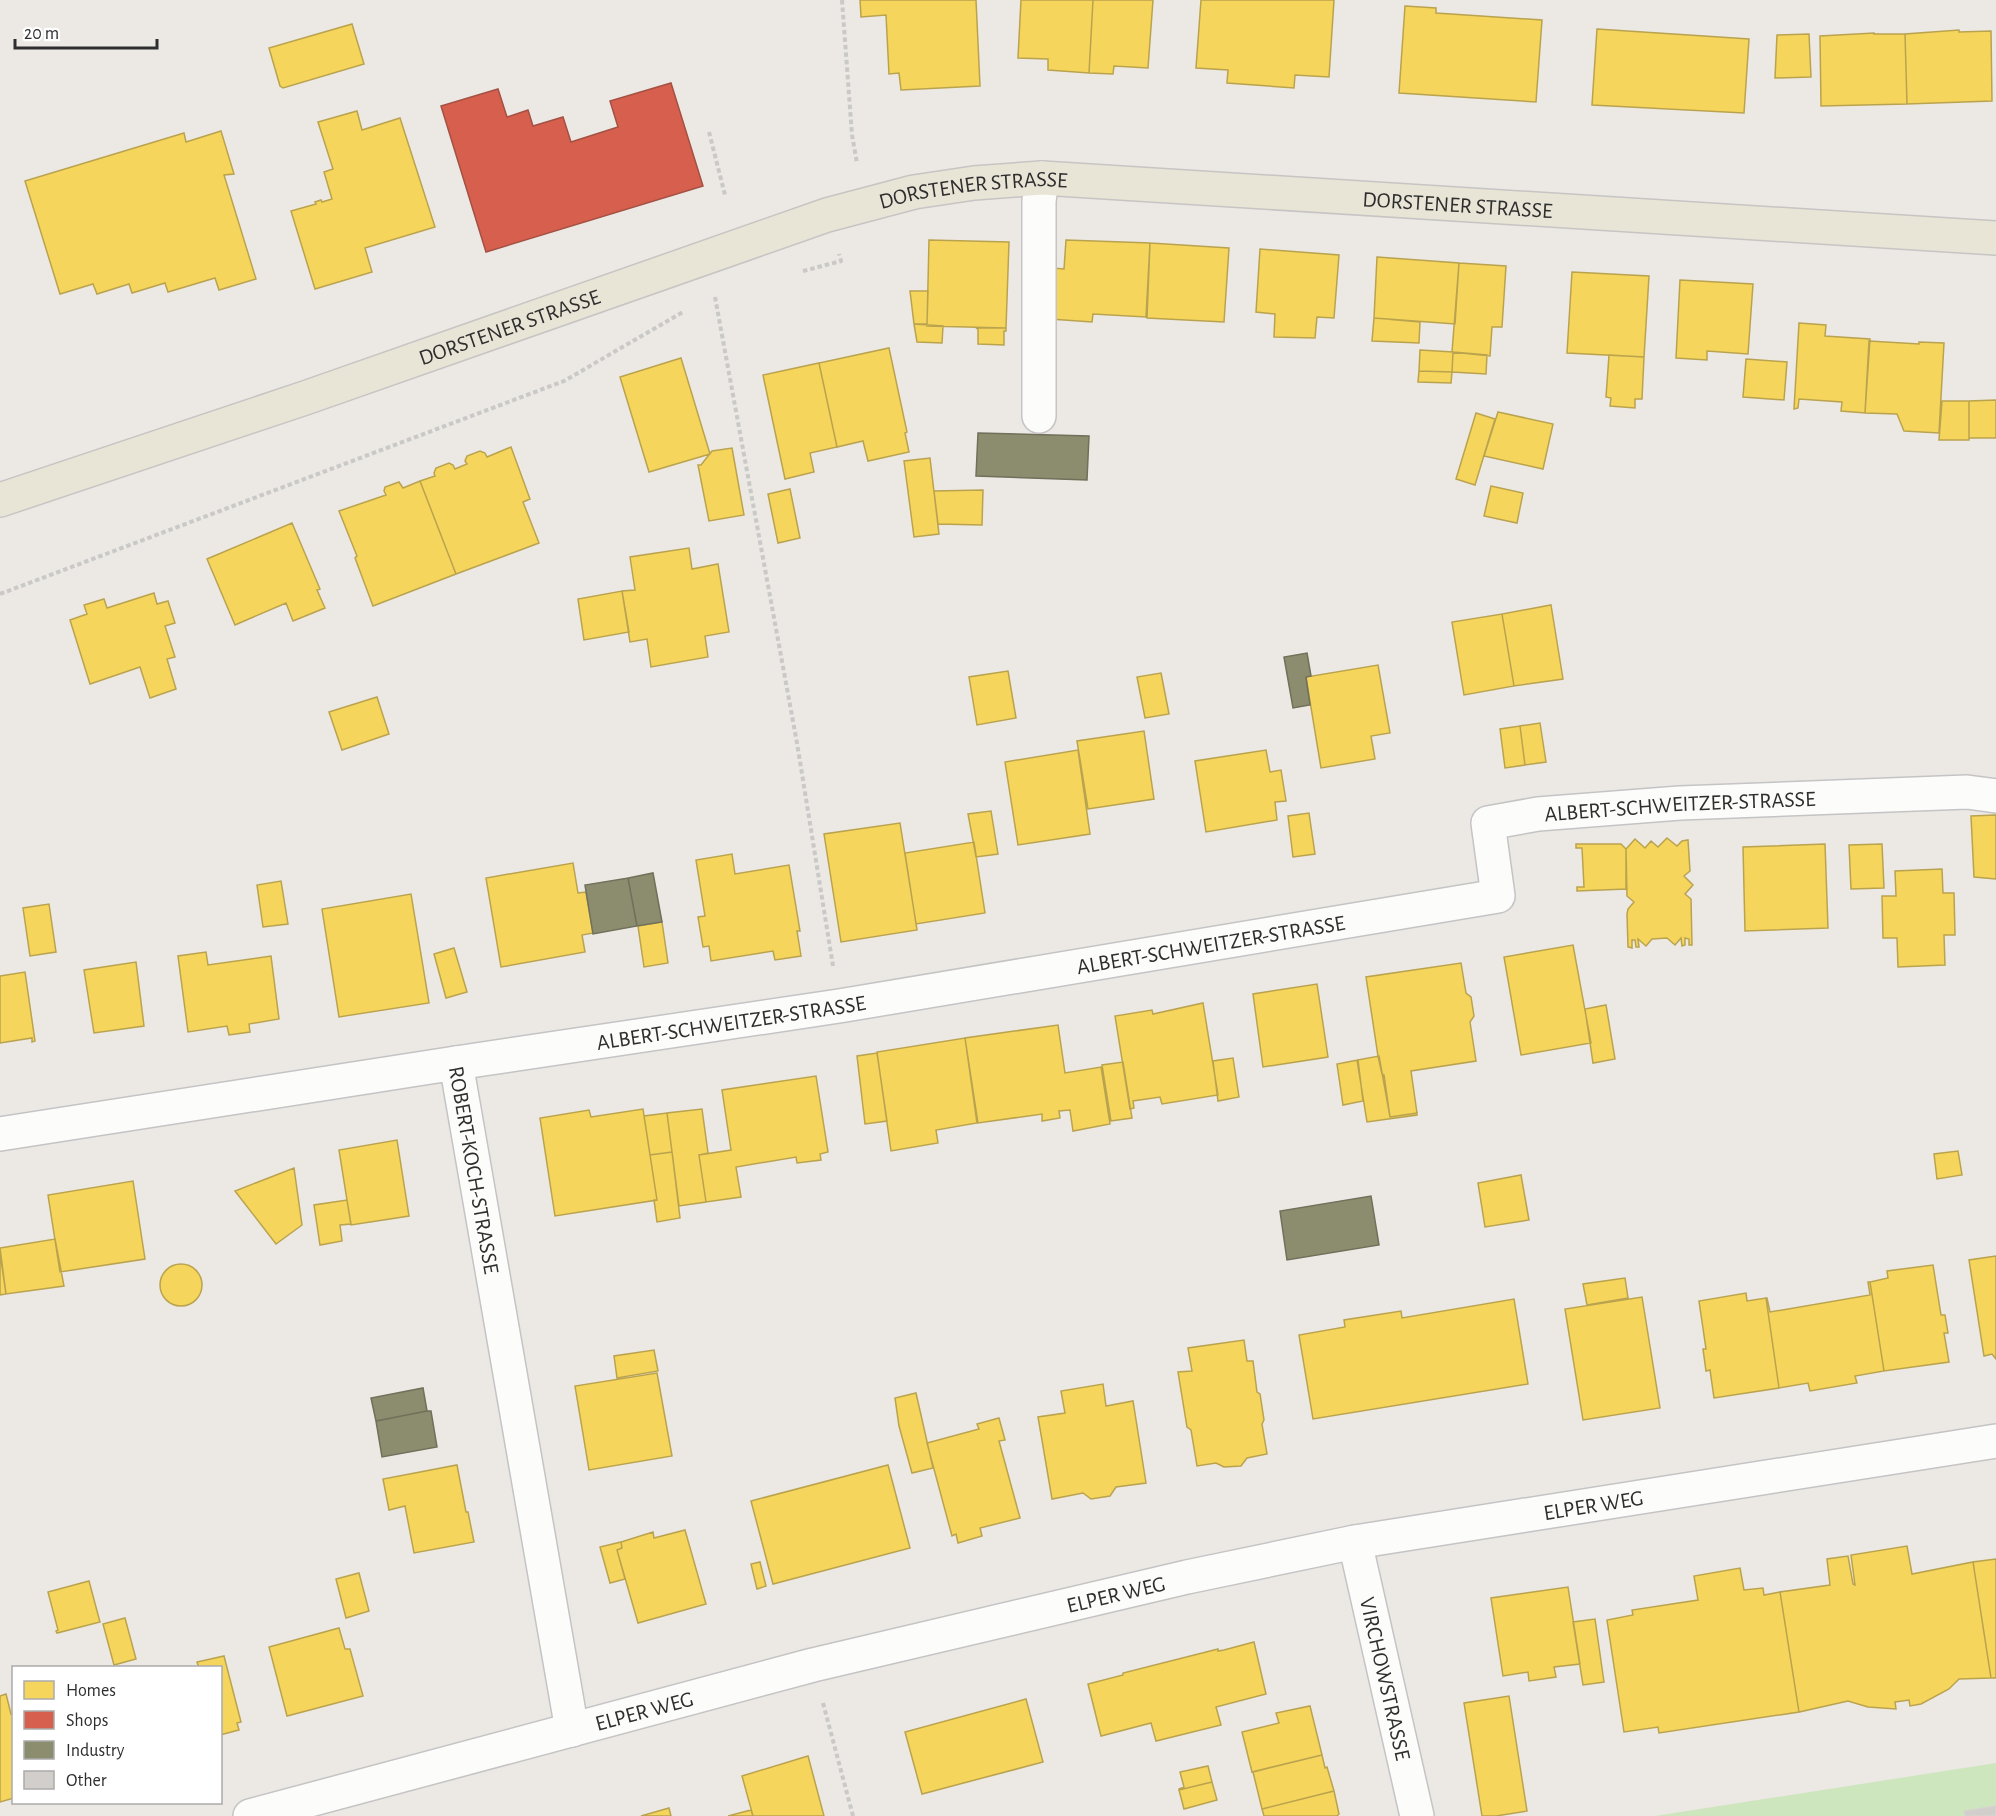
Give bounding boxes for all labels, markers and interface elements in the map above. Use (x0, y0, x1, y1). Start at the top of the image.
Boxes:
scale bar (15, 12, 158, 50)
text: 20 m (24, 25, 59, 43)
street label: DORSTENER STRASSE (877, 168, 1069, 213)
street label: DORSTENER STRASSE (1362, 188, 1554, 222)
street label: DORSTENER STRASSE (416, 285, 603, 369)
street label: ALBERT-SCHWEITZER-STRASSE (1544, 788, 1816, 825)
street label: ALBERT-SCHWEITZER-STRASSE (1075, 912, 1347, 978)
street label: ALBERT-SCHWEITZER-STRASSE (595, 992, 868, 1054)
street label: ROBERT-KOCH-STRASSE (445, 1064, 503, 1276)
street label: ELPER WEG (1542, 1487, 1645, 1524)
street label: ELPER WEG (1064, 1572, 1168, 1617)
street label: VIRCHOWSTRASSE (1356, 1595, 1414, 1763)
legend (12, 1666, 222, 1804)
text: Homes (66, 1682, 116, 1700)
street label: ELPER WEG (593, 1688, 696, 1735)
text: Shops (66, 1712, 108, 1730)
text: Industry (66, 1742, 125, 1760)
text: Other (66, 1772, 107, 1790)

